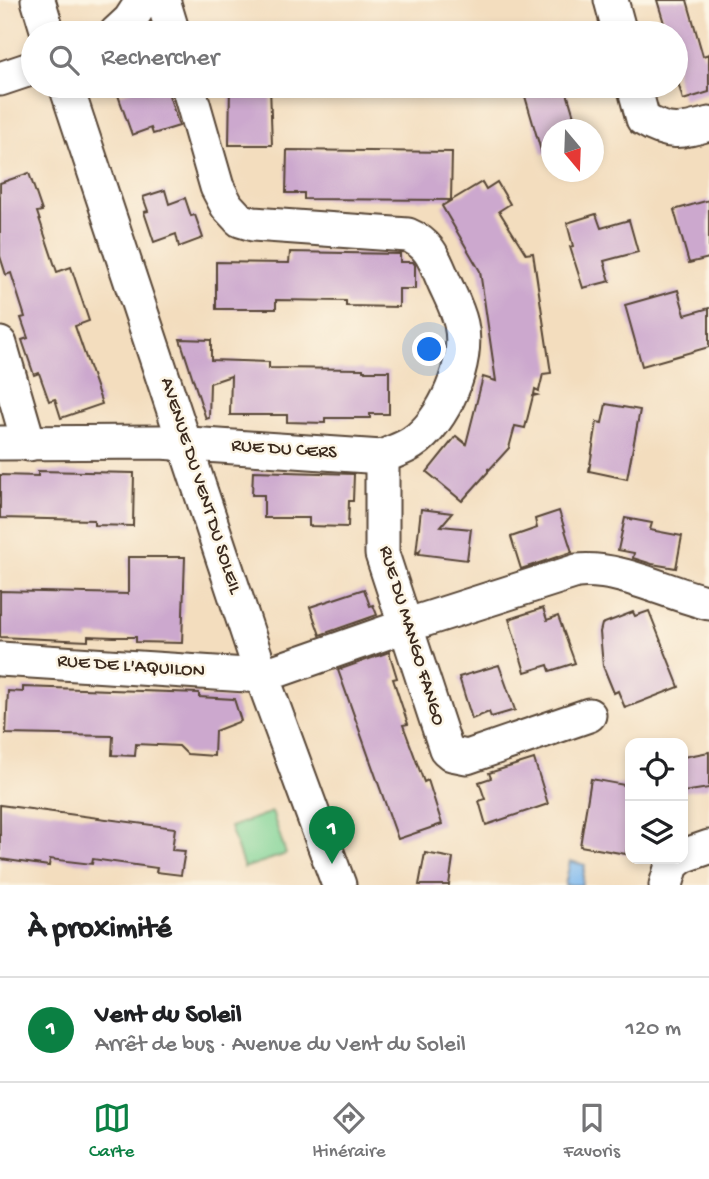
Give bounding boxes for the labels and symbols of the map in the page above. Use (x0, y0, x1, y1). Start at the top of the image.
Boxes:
north arrow (541, 119, 604, 182)
your location (412, 332, 446, 366)
street label: AVENUE DU VENT DU SOLEIL (154, 375, 246, 598)
street label: RUE DU CERS (230, 435, 338, 465)
street label: RUE DU MANGO FANGO (373, 543, 449, 729)
street label: RUE DE L'AQUILON (56, 650, 206, 684)
pin: 1 (309, 806, 355, 864)

